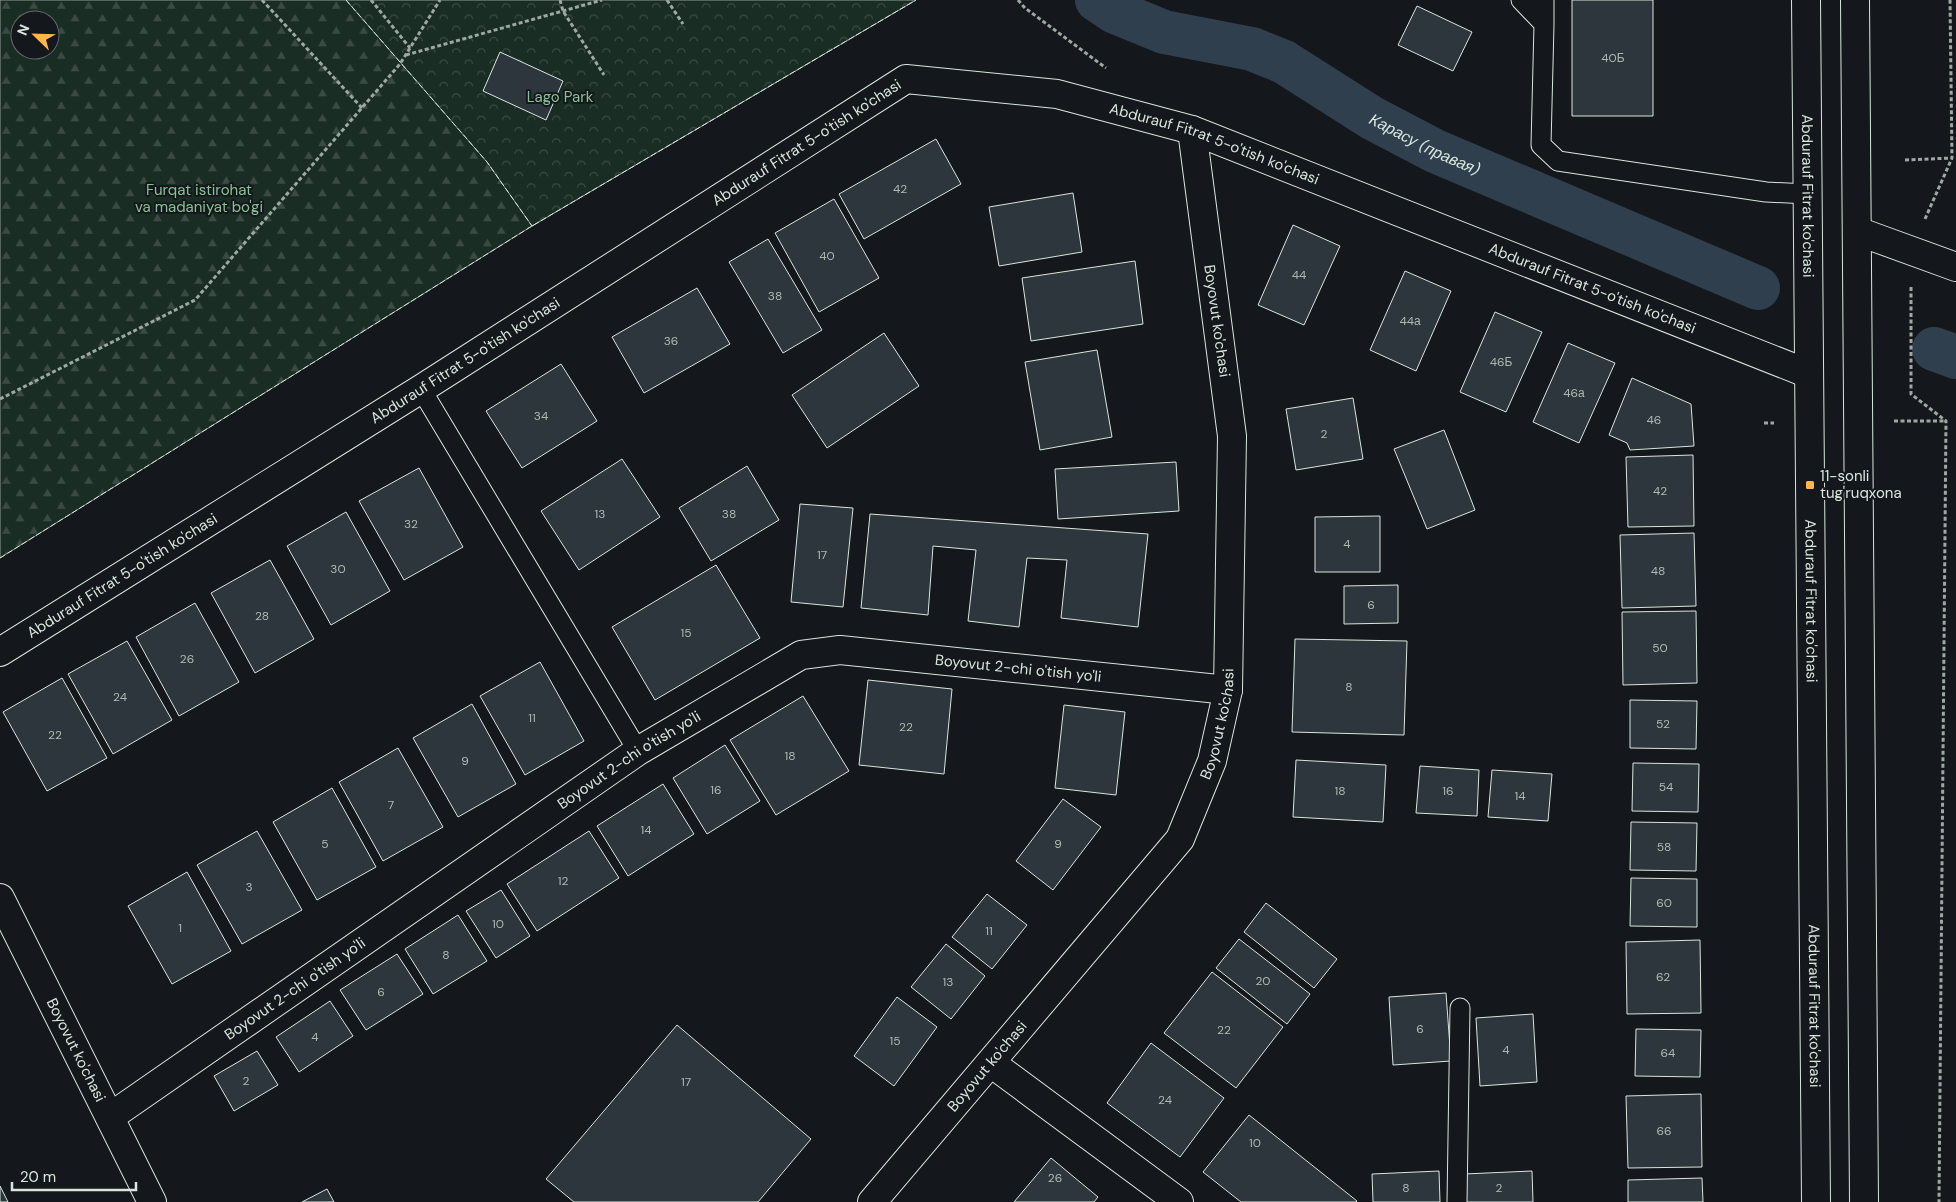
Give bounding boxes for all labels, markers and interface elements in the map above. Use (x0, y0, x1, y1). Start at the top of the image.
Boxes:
north arrow (10, 10, 60, 60)
text: N (13, 22, 33, 38)
house number: 40Б (1601, 50, 1625, 66)
street label: Abdurauf Fitrat 5-o'tish ko'chasi (708, 75, 905, 210)
park label: Lago Park (527, 87, 594, 107)
street label: Abdurauf Fitrat 5-o'tish ko'chasi (1107, 98, 1322, 189)
water label: Карасу (правая) (1366, 108, 1483, 179)
street label: Abdurauf Fitrat ko'chasi (1797, 114, 1818, 278)
park label: Furqat istirohat va madaniyat bo'gi (135, 180, 263, 217)
house number: 42 (893, 181, 907, 197)
street label: Abdurauf Fitrat 5-o'tish ko'chasi (1486, 238, 1699, 338)
house number: 40 (819, 248, 835, 264)
street label: Boyovut ko'chasi (1199, 263, 1235, 379)
house number: 44 (1292, 267, 1306, 283)
house number: 38 (768, 288, 782, 304)
street label: Abdurauf Fitrat 5-o'tish ko'chasi (367, 293, 564, 428)
house number: 44а (1399, 313, 1421, 329)
house number: 36 (664, 333, 678, 349)
house number: 46Б (1490, 354, 1512, 370)
house number: 46а (1563, 385, 1585, 401)
house number: 34 (534, 408, 548, 424)
house number: 46 (1647, 412, 1661, 428)
house number: 2 (1321, 426, 1328, 442)
place label: 11-sonli tug'ruqxona (1820, 466, 1902, 503)
marker: 11-sonli tug'ruqxona (1804, 479, 1816, 491)
house number: 42 (1653, 483, 1667, 499)
house number: 13 (595, 506, 605, 522)
house number: 38 (722, 506, 736, 522)
street label: Abdurauf Fitrat 5-o'tish ko'chasi (23, 509, 221, 643)
house number: 32 (404, 516, 418, 532)
street label: Abdurauf Fitrat ko'chasi (1800, 519, 1822, 683)
house number: 4 (1343, 536, 1351, 552)
house number: 17 (817, 547, 827, 563)
house number: 30 (330, 561, 346, 577)
house number: 48 (1651, 563, 1665, 579)
house number: 6 (1367, 597, 1375, 613)
house number: 28 (255, 608, 269, 624)
house number: 15 (680, 625, 692, 641)
house number: 50 (1652, 640, 1668, 656)
street label: Boyovut 2-chi o'tish yo'li (934, 650, 1102, 687)
house number: 26 (180, 651, 194, 667)
street label: Boyovut ko'chasi (1195, 668, 1238, 782)
house number: 8 (1345, 679, 1353, 695)
house number: 24 (113, 689, 127, 705)
street label: Boyovut 2-chi o'tish yo'li (553, 706, 704, 814)
house number: 11 (528, 710, 536, 726)
house number: 52 (1656, 716, 1670, 732)
house number: 22 (899, 719, 913, 735)
house number: 22 (48, 727, 62, 743)
house number: 18 (784, 748, 796, 764)
house number: 9 (461, 753, 469, 769)
house number: 54 (1659, 779, 1673, 795)
house number: 16 (710, 782, 722, 798)
house number: 18 (1334, 783, 1346, 799)
house number: 16 (1442, 783, 1454, 799)
house number: 14 (1514, 788, 1526, 804)
house number: 7 (388, 797, 394, 813)
house number: 14 (640, 822, 652, 838)
house number: 5 (321, 836, 329, 852)
house number: 9 (1054, 836, 1062, 852)
house number: 58 (1657, 839, 1671, 855)
house number: 12 (558, 873, 568, 889)
house number: 3 (245, 879, 253, 895)
house number: 60 (1656, 895, 1672, 911)
house number: 10 (492, 916, 504, 932)
house number: 1 (178, 920, 182, 936)
house number: 11 (985, 923, 993, 939)
street label: Abdurauf Fitrat ko'chasi (1804, 924, 1825, 1088)
street label: Boyovut 2-chi o'tish yo'li (221, 933, 369, 1045)
house number: 8 (442, 947, 450, 963)
house number: 62 (1656, 969, 1670, 985)
house number: 20 (1255, 973, 1271, 989)
house number: 13 (943, 974, 953, 990)
house number: 6 (377, 984, 385, 1000)
street label: Boyovut ko'chasi (42, 995, 110, 1105)
street label: Boyovut ko'chasi (943, 1017, 1032, 1116)
house number: 6 (1416, 1021, 1424, 1037)
house number: 22 (1217, 1022, 1231, 1038)
house number: 4 (311, 1029, 319, 1045)
house number: 15 (889, 1033, 901, 1049)
house number: 4 (1502, 1042, 1510, 1058)
house number: 64 (1661, 1045, 1675, 1061)
house number: 2 (243, 1073, 250, 1089)
house number: 17 (681, 1074, 691, 1090)
house number: 24 (1158, 1092, 1172, 1108)
house number: 66 (1656, 1123, 1672, 1139)
house number: 10 (1249, 1135, 1261, 1151)
scale bar (12, 1160, 136, 1192)
text: 20 m (20, 1167, 56, 1187)
house number: 26 (1048, 1170, 1062, 1186)
house number: 8 (1402, 1180, 1410, 1196)
house number: 2 (1496, 1180, 1503, 1196)

